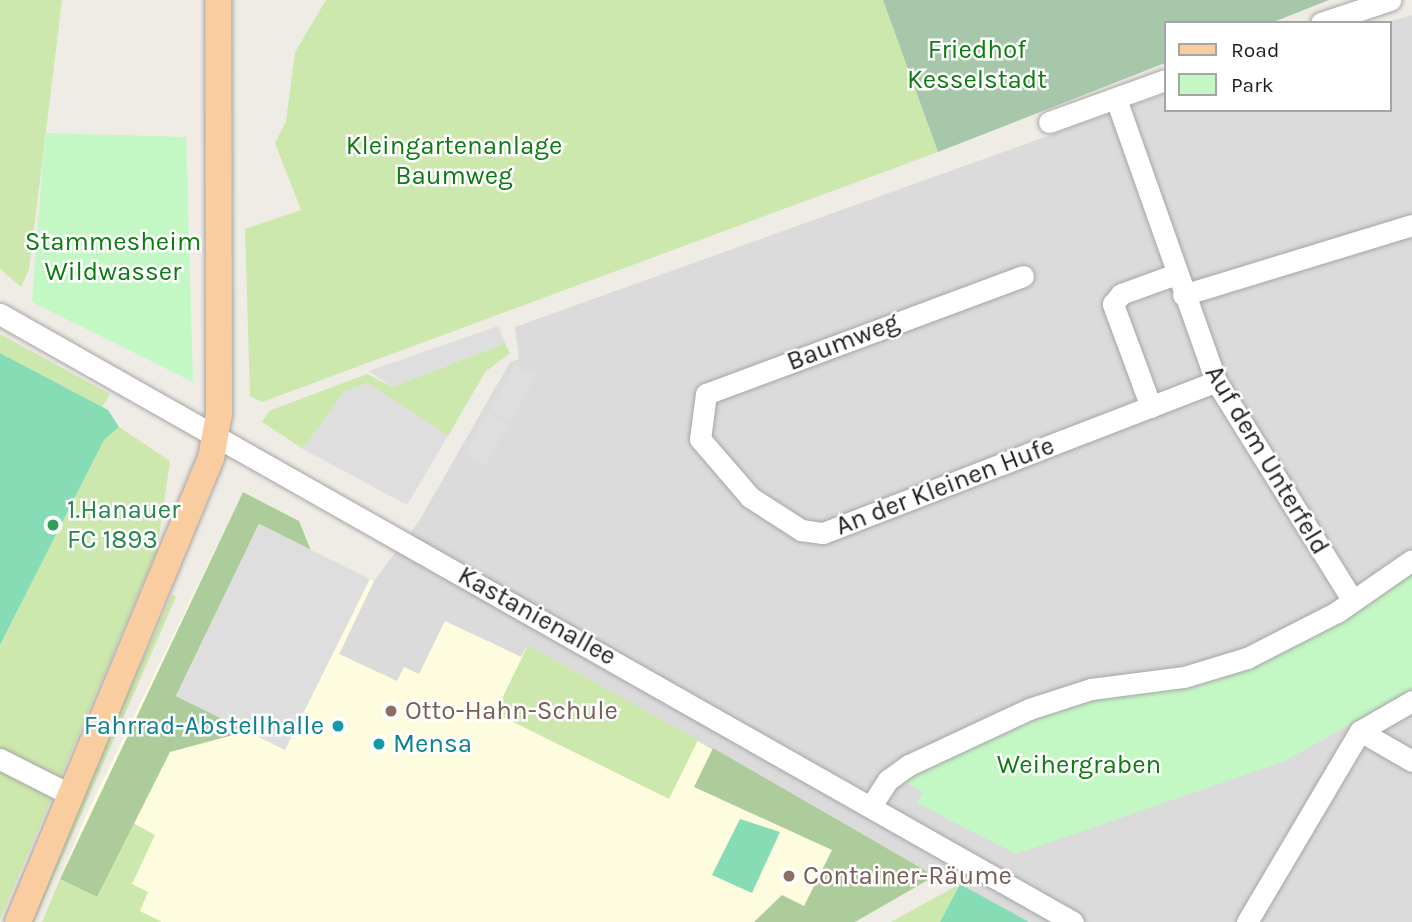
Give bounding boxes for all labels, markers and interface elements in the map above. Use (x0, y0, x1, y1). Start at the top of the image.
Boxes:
legend (1164, 21, 1391, 112)
park label: Friedhof Kesselstadt (907, 34, 1047, 96)
text: Road (1231, 38, 1279, 62)
text: Park (1231, 73, 1274, 97)
park label: Kleingartenanlage Baumweg (346, 130, 562, 192)
park label: Stammesheim Wildwasser (25, 226, 201, 288)
street label: Baumweg (783, 306, 903, 378)
street label: Auf dem Unterfeld (1198, 360, 1336, 560)
street label: An der Kleinen Hufe (831, 430, 1059, 542)
place label: 1.Hanauer FC 1893 (67, 494, 180, 556)
marker: 1.Hanauer FC 1893 (45, 517, 61, 533)
street label: Kastanienallee (453, 560, 621, 672)
place label: Otto-Hahn-Schule (405, 695, 618, 727)
marker: Otto-Hahn-Schule (383, 703, 399, 719)
place label: Fahrrad-Abstellhalle (84, 710, 324, 742)
marker: Fahrrad-Abstellhalle (330, 718, 346, 734)
place label: Mensa (393, 728, 472, 760)
marker: Mensa (371, 736, 387, 752)
park label: Weihergraben (997, 749, 1161, 781)
place label: Container-Räume (803, 860, 1012, 892)
marker: Container-Räume (781, 868, 797, 884)

